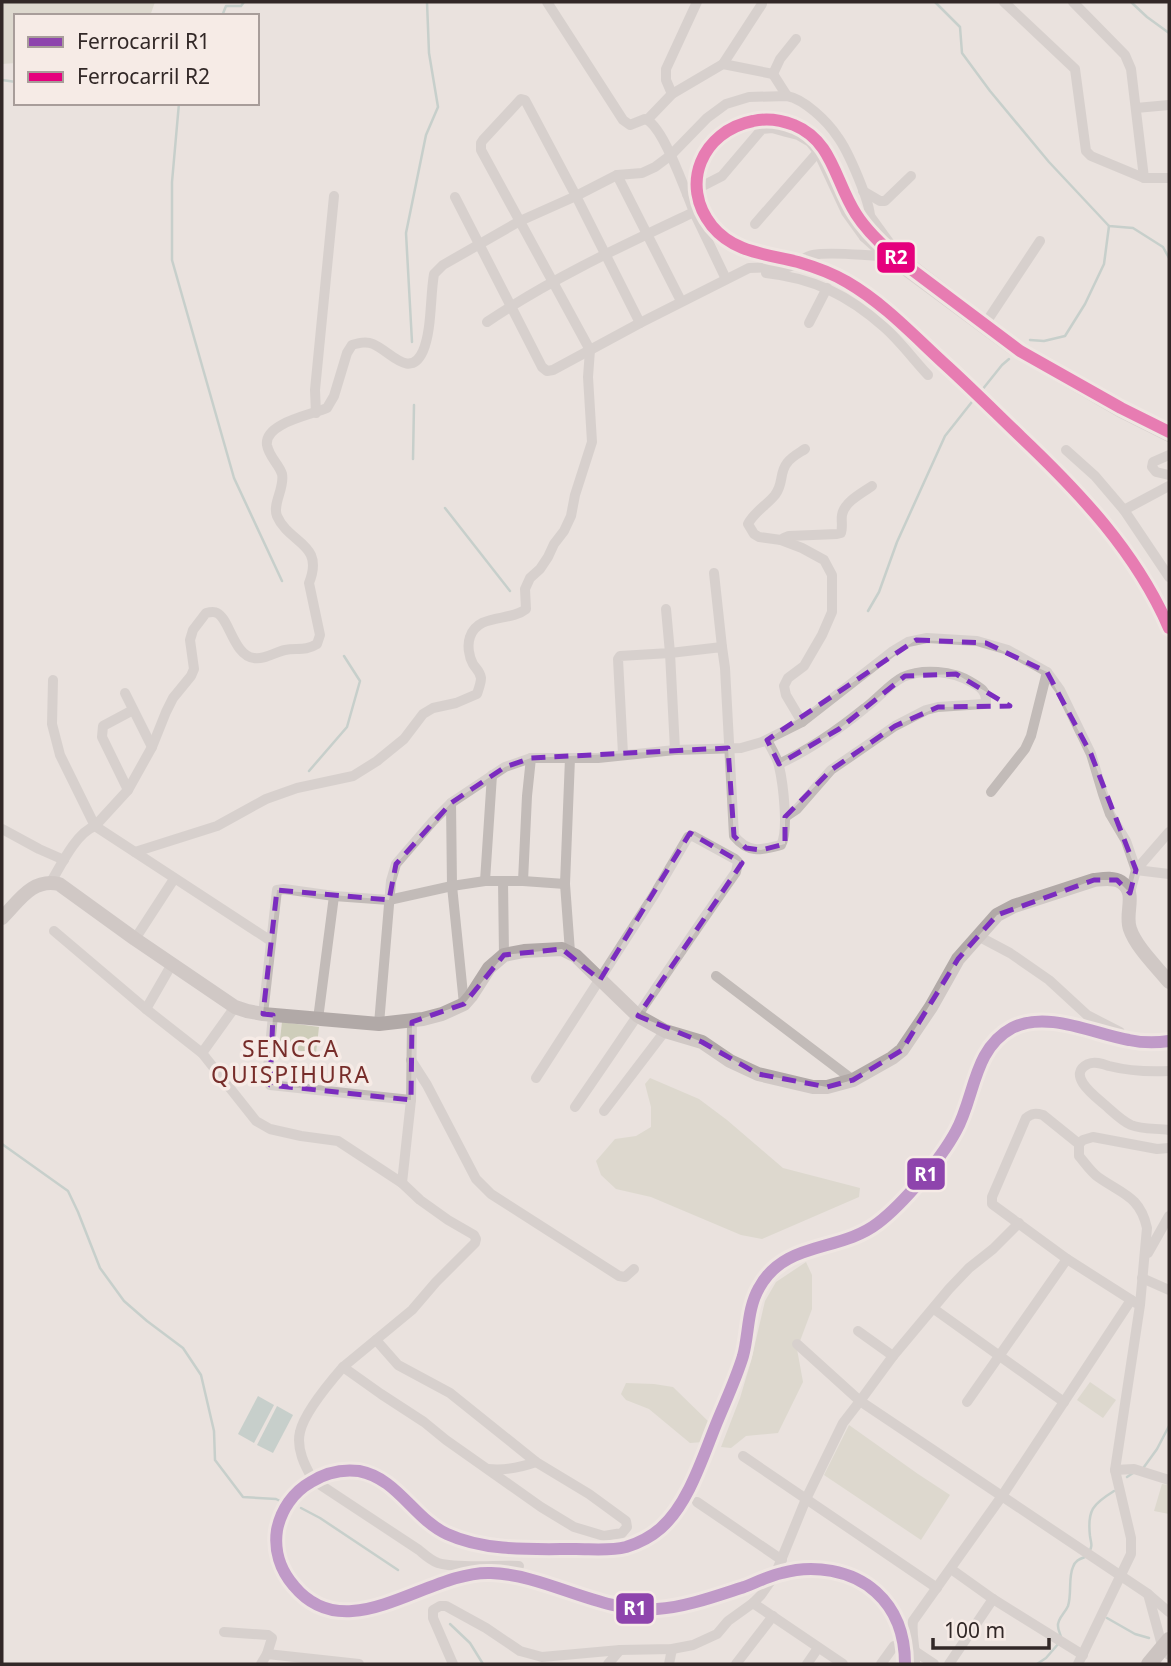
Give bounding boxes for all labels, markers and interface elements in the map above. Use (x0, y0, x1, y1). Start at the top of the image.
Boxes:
legend (14, 14, 259, 105)
text: Ferrocarril R1 (77, 27, 210, 55)
text: Ferrocarril R2 (77, 62, 210, 90)
line badge: R2 (876, 241, 916, 274)
text: R2 (884, 244, 908, 270)
district label: SENCCA QUISPIHURA (211, 1032, 371, 1090)
line badge: R1 (906, 1157, 946, 1191)
text: R1 (914, 1161, 938, 1187)
line badge: R1 (615, 1592, 655, 1625)
text: R1 (623, 1595, 647, 1621)
scale bar (933, 1606, 1048, 1650)
text: 100 m (944, 1616, 1005, 1644)

